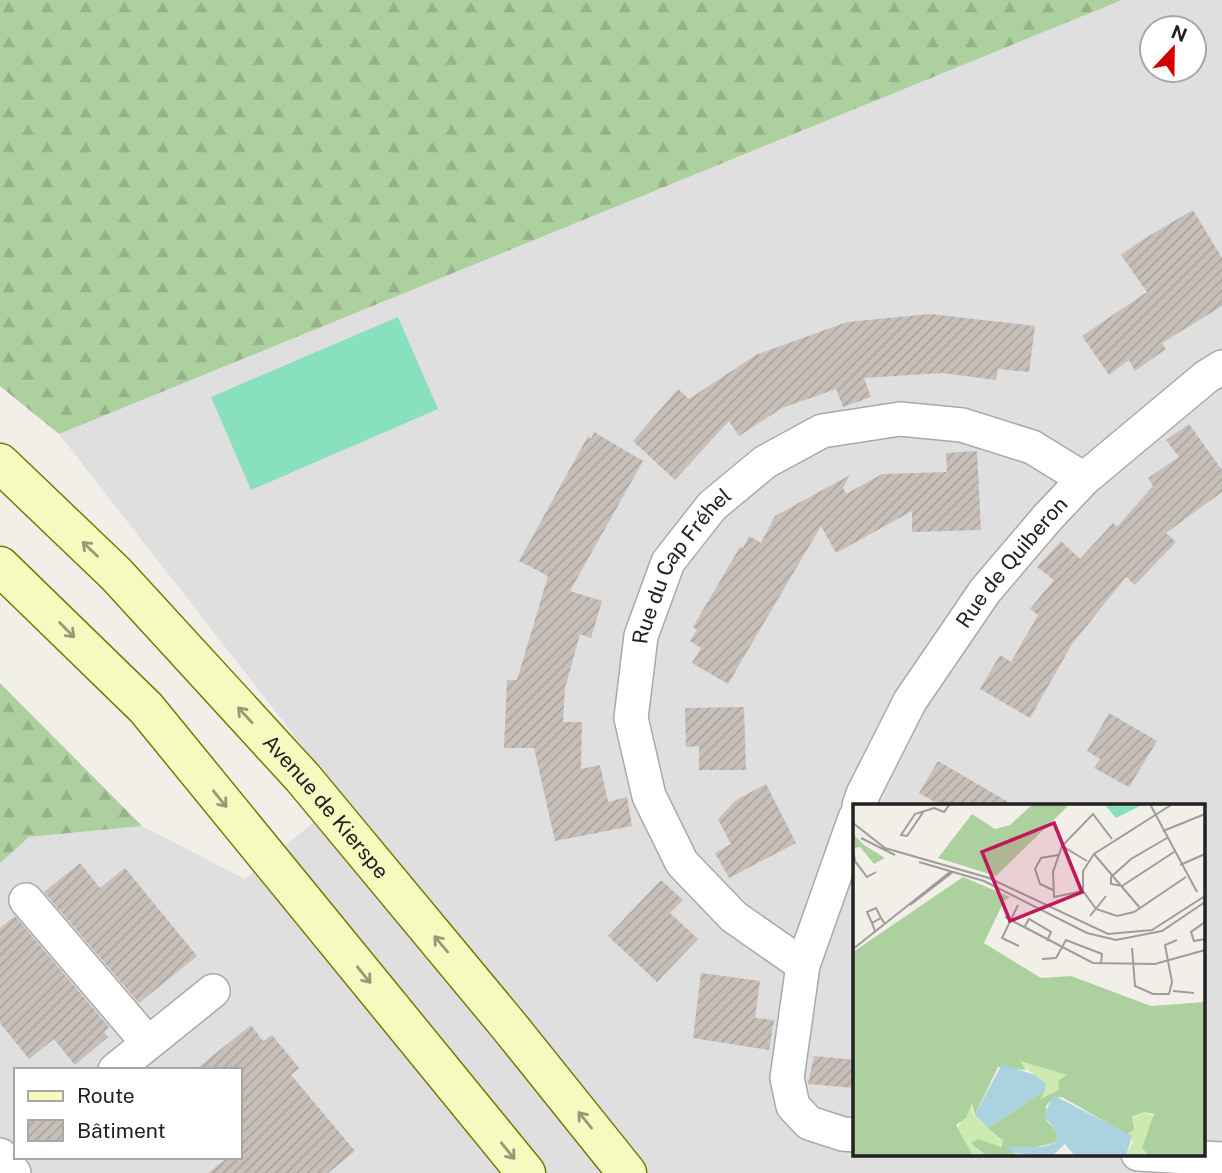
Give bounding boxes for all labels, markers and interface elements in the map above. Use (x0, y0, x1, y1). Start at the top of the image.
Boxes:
north arrow (1138, 14, 1208, 84)
text: N (1168, 20, 1190, 46)
street label: Rue du Cap Fréhel (627, 483, 736, 645)
street label: Rue de Quiberon (951, 491, 1072, 633)
one-way arrow (82, 540, 99, 557)
one-way arrow (58, 621, 75, 638)
one-way arrow (237, 707, 254, 724)
street label: Avenue de Kierspe (258, 730, 394, 883)
one-way arrow (212, 789, 228, 807)
inset map (853, 804, 1204, 1156)
one-way arrow (433, 935, 449, 953)
one-way arrow (356, 965, 372, 983)
legend (14, 1068, 242, 1159)
text: Route (77, 1083, 135, 1108)
one-way arrow (577, 1111, 592, 1129)
text: Bâtiment (77, 1118, 166, 1143)
one-way arrow (500, 1142, 516, 1160)

